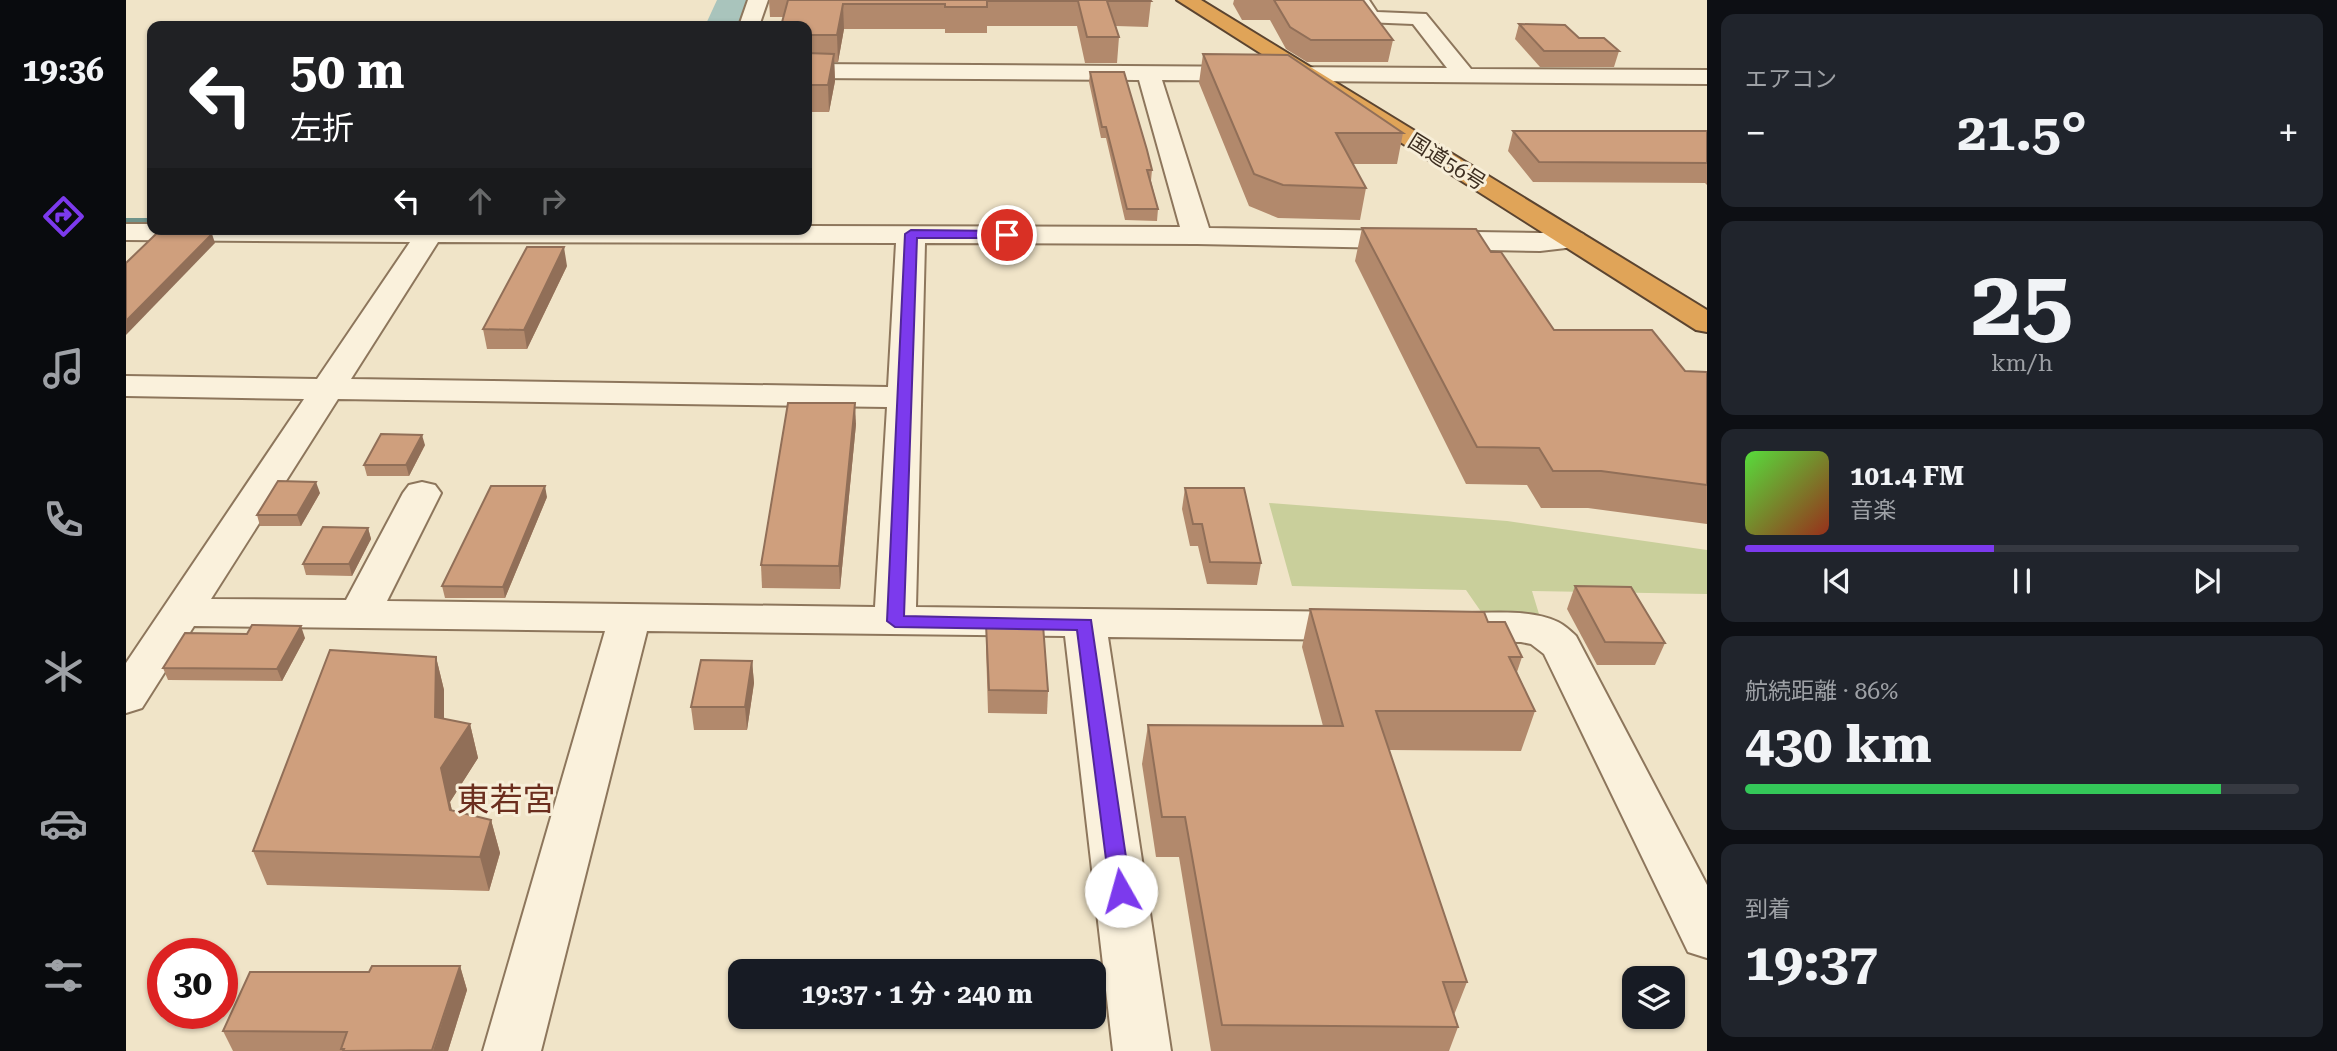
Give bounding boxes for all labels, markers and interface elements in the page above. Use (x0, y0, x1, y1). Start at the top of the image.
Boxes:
text: 50 m (290, 43, 405, 100)
icon: left (175, 49, 266, 140)
text: 19:36 (22, 51, 104, 89)
text: エアコン (1745, 66, 1837, 93)
text: 21.5° (1957, 102, 2087, 163)
text: 左折 (290, 109, 354, 147)
text: − (1745, 111, 1766, 155)
text: + (2278, 111, 2299, 155)
street label: 国道56号 (1404, 129, 1490, 195)
icon: left (388, 182, 426, 220)
icon: ahead (461, 182, 499, 220)
icon: right (534, 182, 572, 220)
icon: directions (39, 192, 88, 241)
pin (977, 205, 1037, 265)
icon: arrive (988, 216, 1026, 254)
text: 25 (1971, 251, 2073, 357)
icon: music (39, 344, 88, 393)
text: km/h (1991, 350, 2053, 377)
text: 101.4 FM (1850, 461, 1964, 491)
icon: phone (39, 495, 88, 544)
text: 音楽 (1850, 497, 1896, 524)
icon: previous (1818, 562, 1856, 600)
icon: pause (2003, 562, 2041, 600)
icon: next (2188, 562, 2226, 600)
icon: climate (39, 647, 88, 696)
text: 航続距離 · 86% (1745, 678, 1898, 705)
text: 430 km (1745, 714, 1932, 775)
district label: 東若宮 (457, 780, 556, 819)
icon: car (39, 799, 88, 848)
position arrow (1084, 854, 1158, 928)
text: 到着 (1745, 896, 1791, 923)
text: 19:37 (1745, 932, 1878, 993)
speed limit sign: 30 (147, 938, 238, 1029)
icon: filters (39, 951, 88, 1000)
map controls (1622, 966, 1685, 1029)
button: layers (1622, 966, 1685, 1029)
text: 19:37 · 1 分 · 240 m (801, 979, 1033, 1009)

